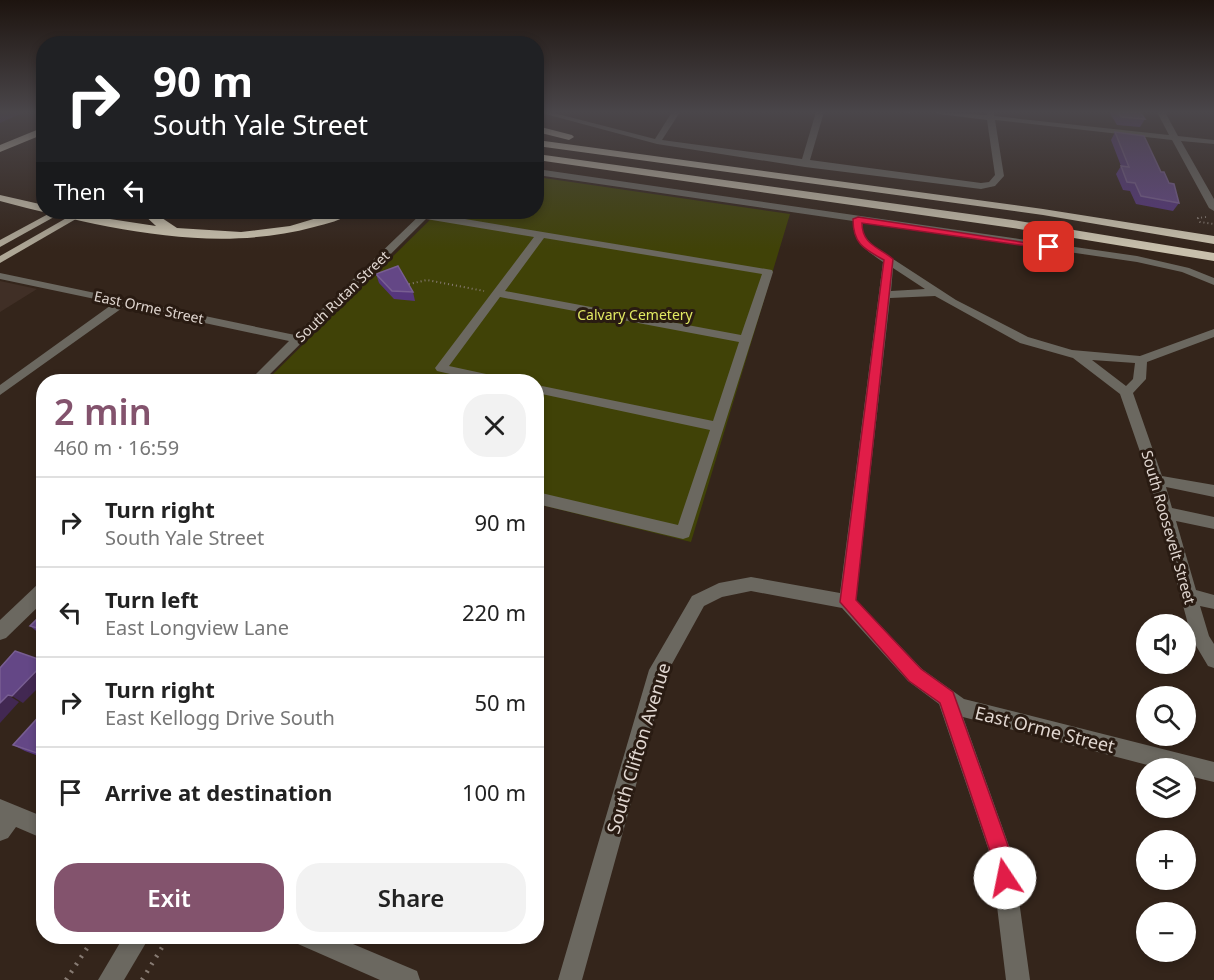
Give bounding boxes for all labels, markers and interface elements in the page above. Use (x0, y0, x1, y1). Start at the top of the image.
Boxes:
text: 90 m (153, 52, 253, 109)
icon: right (54, 60, 132, 138)
text: South Yale Street (153, 106, 368, 143)
icon: left (118, 174, 151, 207)
text: Then (54, 176, 106, 206)
pin (1023, 221, 1074, 272)
icon: arrive (1032, 230, 1065, 263)
street label: South Rutan Street (291, 246, 393, 346)
street label: East Orme Street (93, 286, 205, 328)
park label: Calvary Cemetery (577, 305, 694, 324)
text: 2 min (54, 387, 152, 436)
button: close (463, 394, 526, 457)
text: 460 m · 16:59 (54, 434, 179, 461)
street label: South Roosevelt Street (1137, 448, 1201, 607)
text: Turn right (105, 494, 215, 524)
icon: right (54, 506, 87, 539)
text: 90 m (475, 507, 526, 537)
text: South Yale Street (105, 524, 264, 551)
text: Turn left (105, 584, 199, 614)
icon: left (54, 596, 87, 629)
text: 220 m (462, 597, 526, 627)
text: East Longview Lane (105, 614, 289, 641)
map controls (1136, 614, 1196, 962)
button: sound (1136, 614, 1196, 674)
street label: South Clifton Avenue (601, 660, 675, 836)
text: Turn right (105, 674, 215, 704)
icon: right (54, 686, 87, 719)
button: search (1136, 686, 1196, 746)
text: 50 m (475, 687, 526, 717)
street label: East Orme Street (973, 700, 1118, 758)
text: East Kellogg Drive South (105, 704, 335, 731)
button: layers (1136, 758, 1196, 818)
icon: arrive (54, 776, 87, 809)
text: Arrive at destination (105, 777, 332, 807)
text: 100 m (462, 777, 526, 807)
button: + (1136, 830, 1196, 890)
position arrow (973, 846, 1037, 910)
button: Exit (54, 863, 284, 932)
button: Share (296, 863, 526, 932)
button: − (1136, 902, 1196, 962)

